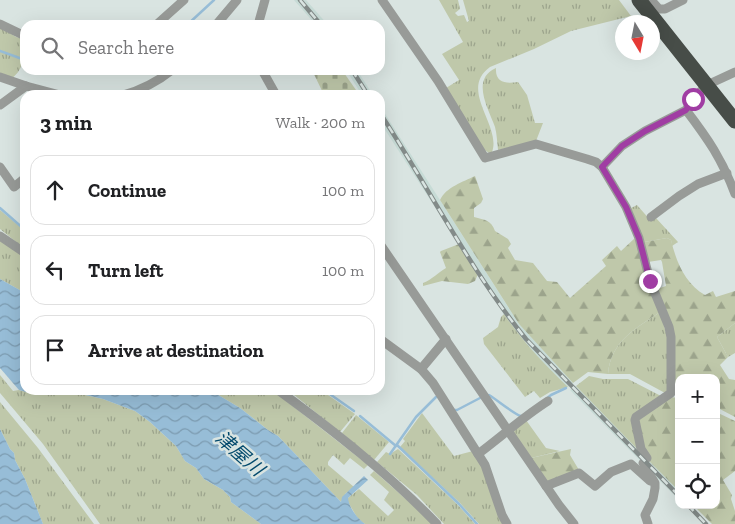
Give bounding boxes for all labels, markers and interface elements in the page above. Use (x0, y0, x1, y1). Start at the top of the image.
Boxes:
north arrow (615, 15, 660, 60)
search box (20, 20, 385, 75)
icon: search (38, 34, 66, 62)
text: Search here (78, 36, 174, 59)
route start (682, 88, 705, 111)
text: 3 min (40, 110, 92, 135)
text: Walk · 200 m (276, 113, 365, 132)
icon: ahead (41, 176, 69, 204)
text: Continue (88, 179, 166, 202)
text: 100 m (322, 181, 364, 200)
icon: left (41, 256, 69, 284)
text: Turn left (88, 259, 163, 282)
text: 100 m (322, 261, 364, 280)
route end (639, 270, 662, 293)
icon: arrive (41, 336, 69, 364)
text: Arrive at destination (88, 339, 264, 362)
map controls (675, 374, 720, 509)
button: + (675, 374, 720, 419)
button: − (675, 419, 720, 464)
water label: 津屋川 (211, 426, 270, 482)
button: locate (675, 464, 720, 509)

